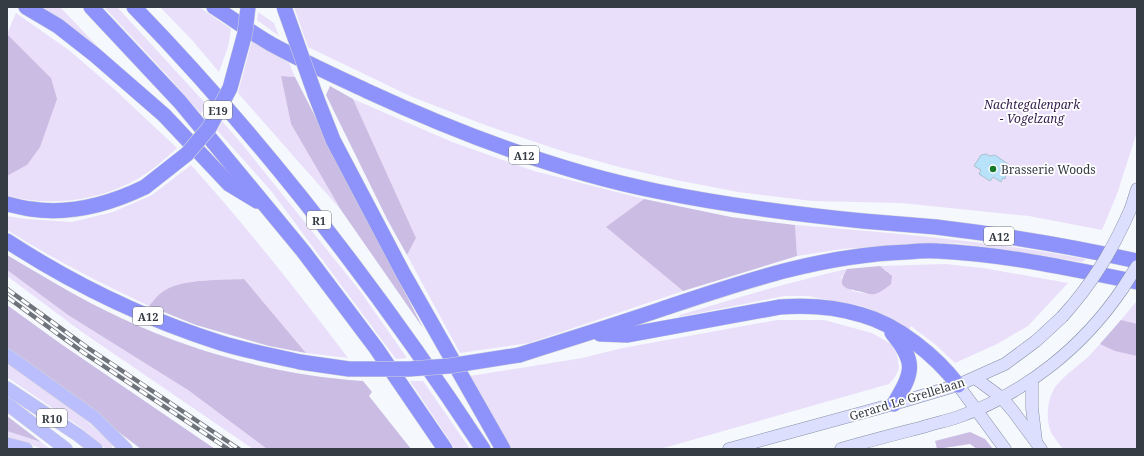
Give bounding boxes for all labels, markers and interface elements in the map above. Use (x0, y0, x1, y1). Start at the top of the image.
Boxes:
park label: Nachtegalenpark - Vogelzang (983, 96, 1081, 127)
road number: E19 (204, 101, 232, 119)
road number: A12 (509, 146, 539, 164)
place label: Brasserie Woods (1001, 161, 1096, 178)
marker: Brasserie Woods (988, 164, 998, 174)
road number: R1 (307, 211, 331, 229)
road number: A12 (984, 227, 1014, 245)
road number: A12 (133, 307, 163, 325)
street label: Gerard Le Grellelaan (847, 373, 967, 425)
road number: R10 (37, 409, 67, 427)

